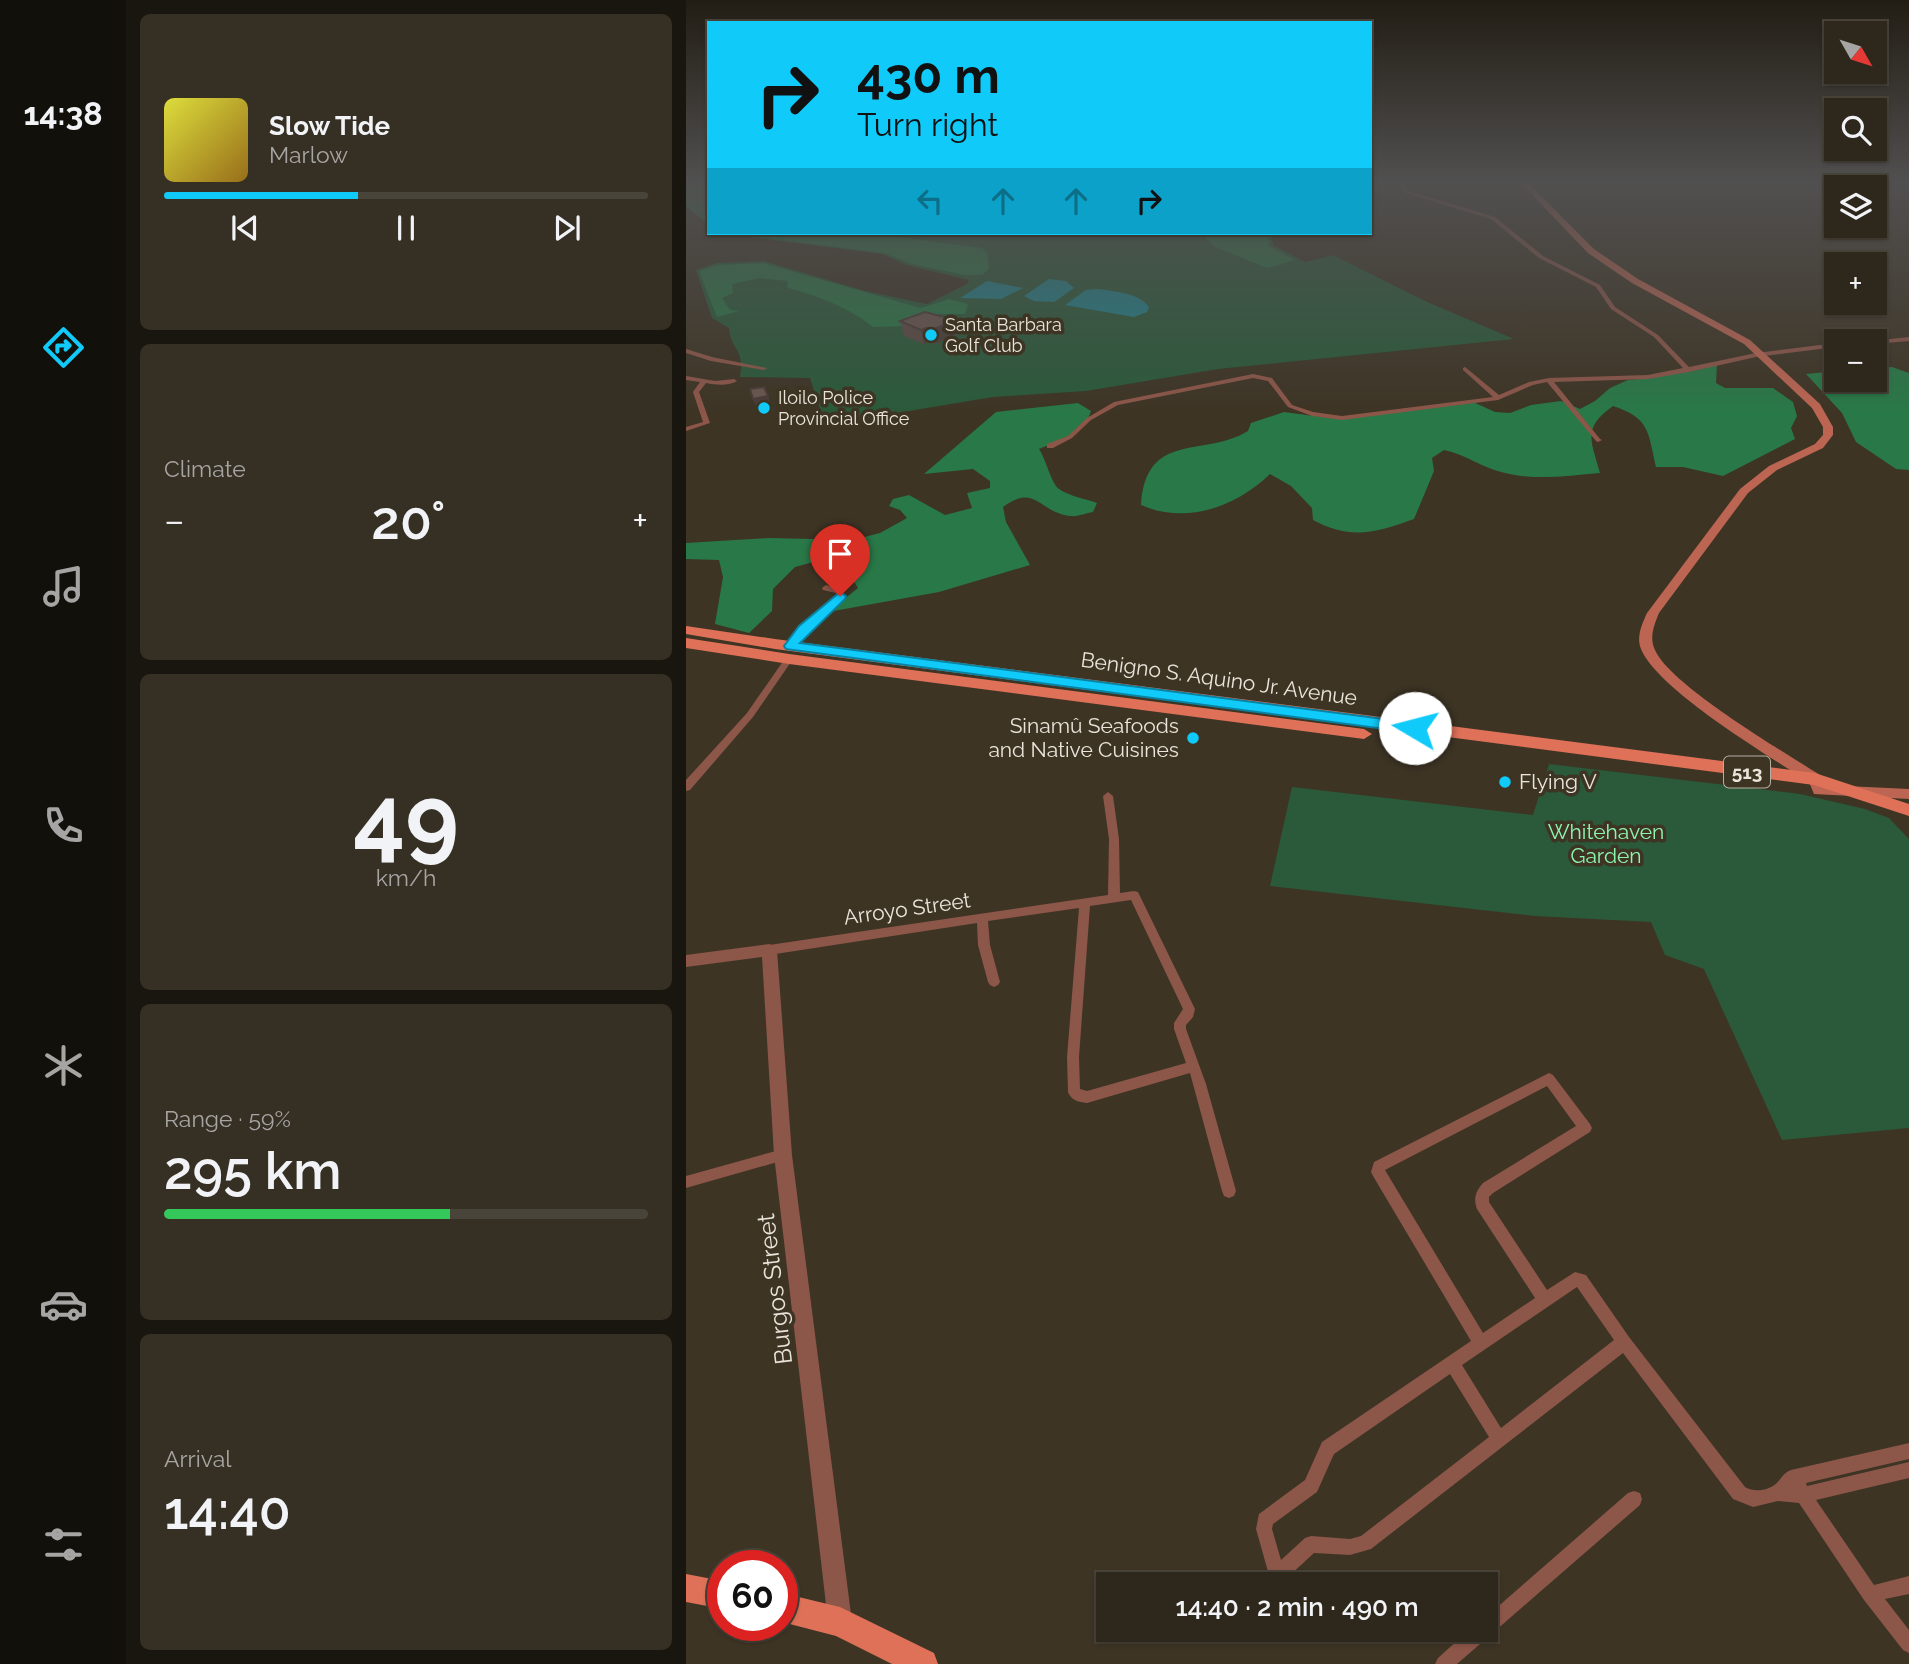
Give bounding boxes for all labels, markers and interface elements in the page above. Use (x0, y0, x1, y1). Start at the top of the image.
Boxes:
north arrow (1824, 21, 1886, 84)
map controls (1824, 21, 1887, 392)
text: 430 m (857, 47, 1000, 104)
icon: right (742, 49, 833, 140)
text: 14:38 (23, 95, 103, 132)
button: search (1824, 98, 1887, 161)
text: Turn right (857, 106, 998, 143)
text: Slow Tide (269, 111, 390, 141)
text: Marlow (269, 141, 348, 168)
button: layers (1824, 175, 1887, 238)
icon: left (911, 182, 949, 220)
icon: ahead (984, 182, 1022, 220)
icon: ahead (1057, 182, 1095, 220)
icon: right (1130, 182, 1168, 220)
icon: previous (226, 209, 264, 247)
icon: pause (387, 209, 425, 247)
icon: next (548, 209, 586, 247)
button: + (1824, 252, 1887, 315)
place label: Santa Barbara Golf Club (945, 314, 1062, 356)
icon: directions (39, 323, 88, 372)
marker: Santa Barbara Golf Club (923, 327, 939, 343)
button: − (1824, 329, 1887, 392)
place label: Iloilo Police Provincial Office (778, 387, 910, 429)
marker: Iloilo Police Provincial Office (756, 400, 772, 416)
text: Climate (164, 455, 246, 482)
text: 20° (371, 490, 445, 551)
text: − (164, 498, 184, 543)
text: + (632, 498, 648, 543)
pin (810, 524, 870, 596)
icon: arrive (821, 535, 859, 573)
icon: music (39, 562, 88, 611)
street label: Benigno S. Aquino Jr. Avenue (1079, 647, 1359, 710)
position arrow (1378, 691, 1452, 765)
place label: Sinamû Seafoods and Native Cuisines (988, 713, 1179, 762)
marker: Sinamû Seafoods and Native Cuisines (1185, 730, 1201, 746)
road number: 513 (1724, 757, 1770, 788)
text: 49 (353, 765, 459, 872)
place label: Flying V (1519, 769, 1597, 794)
marker: Flying V (1497, 774, 1513, 790)
icon: phone (39, 801, 88, 850)
park label: Whitehaven Garden (1548, 819, 1664, 868)
text: km/h (376, 864, 436, 891)
street label: Arroyo Street (842, 887, 972, 930)
icon: climate (39, 1041, 88, 1090)
text: Range · 59% (164, 1105, 291, 1132)
text: 295 km (164, 1140, 341, 1201)
street label: Burgos Street (751, 1212, 798, 1366)
icon: car (39, 1280, 88, 1329)
text: Arrival (164, 1445, 231, 1472)
text: 14:40 (164, 1480, 291, 1541)
icon: filters (39, 1520, 88, 1569)
speed limit sign: 60 (707, 1550, 798, 1641)
text: 14:40 · 2 min · 490 m (1175, 1592, 1419, 1622)

